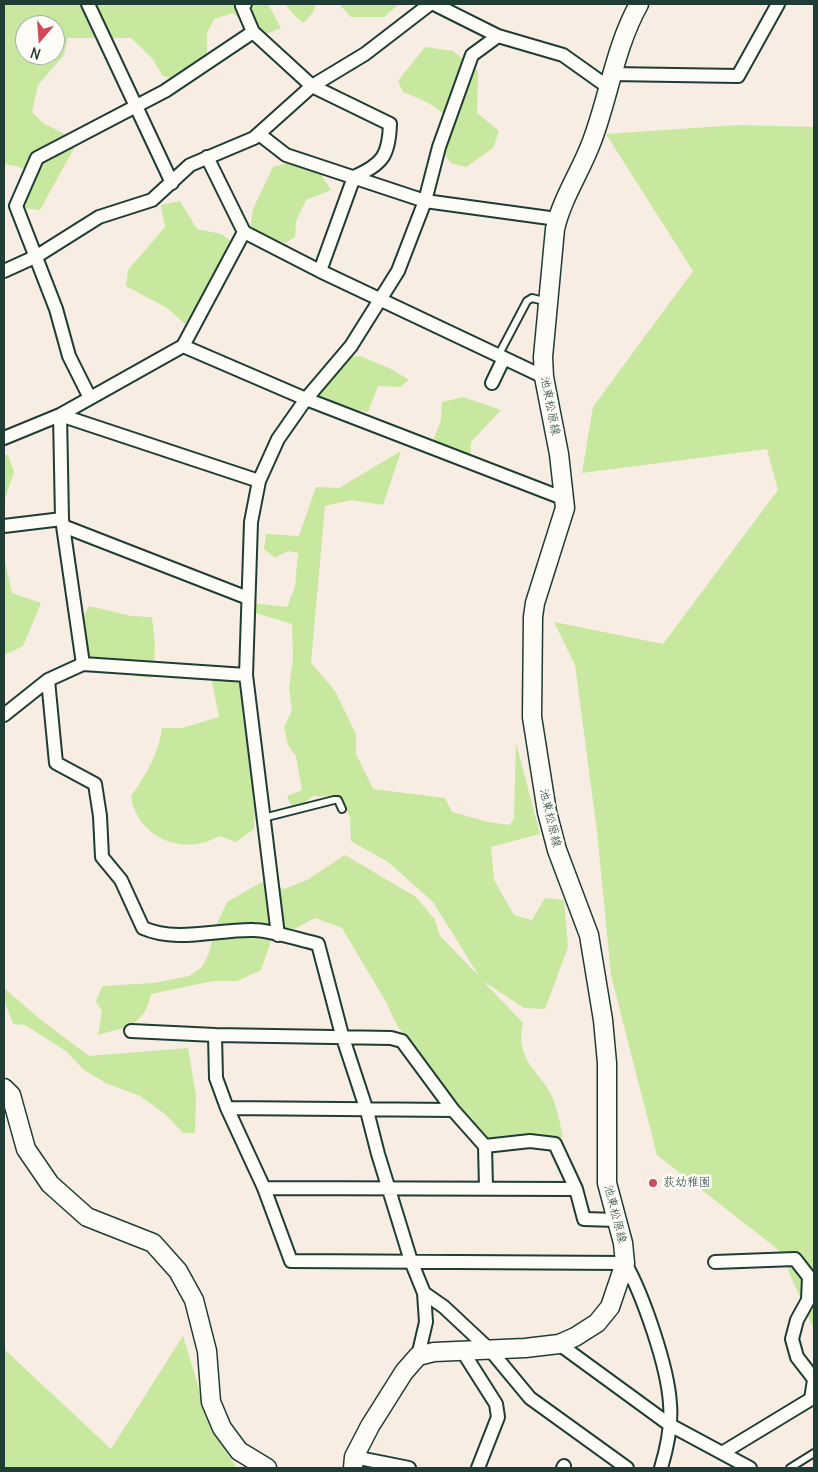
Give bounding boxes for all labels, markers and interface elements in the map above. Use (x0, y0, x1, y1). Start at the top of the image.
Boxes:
north arrow (15, 15, 65, 65)
text: N (28, 43, 43, 63)
street label: 池東松原線 (537, 375, 563, 437)
street label: 池東松原線 (536, 787, 564, 849)
place label: 荻幼稚園 (663, 1176, 711, 1190)
marker: 荻幼稚園 (647, 1177, 659, 1189)
street label: 池東松原線 (601, 1183, 629, 1245)

